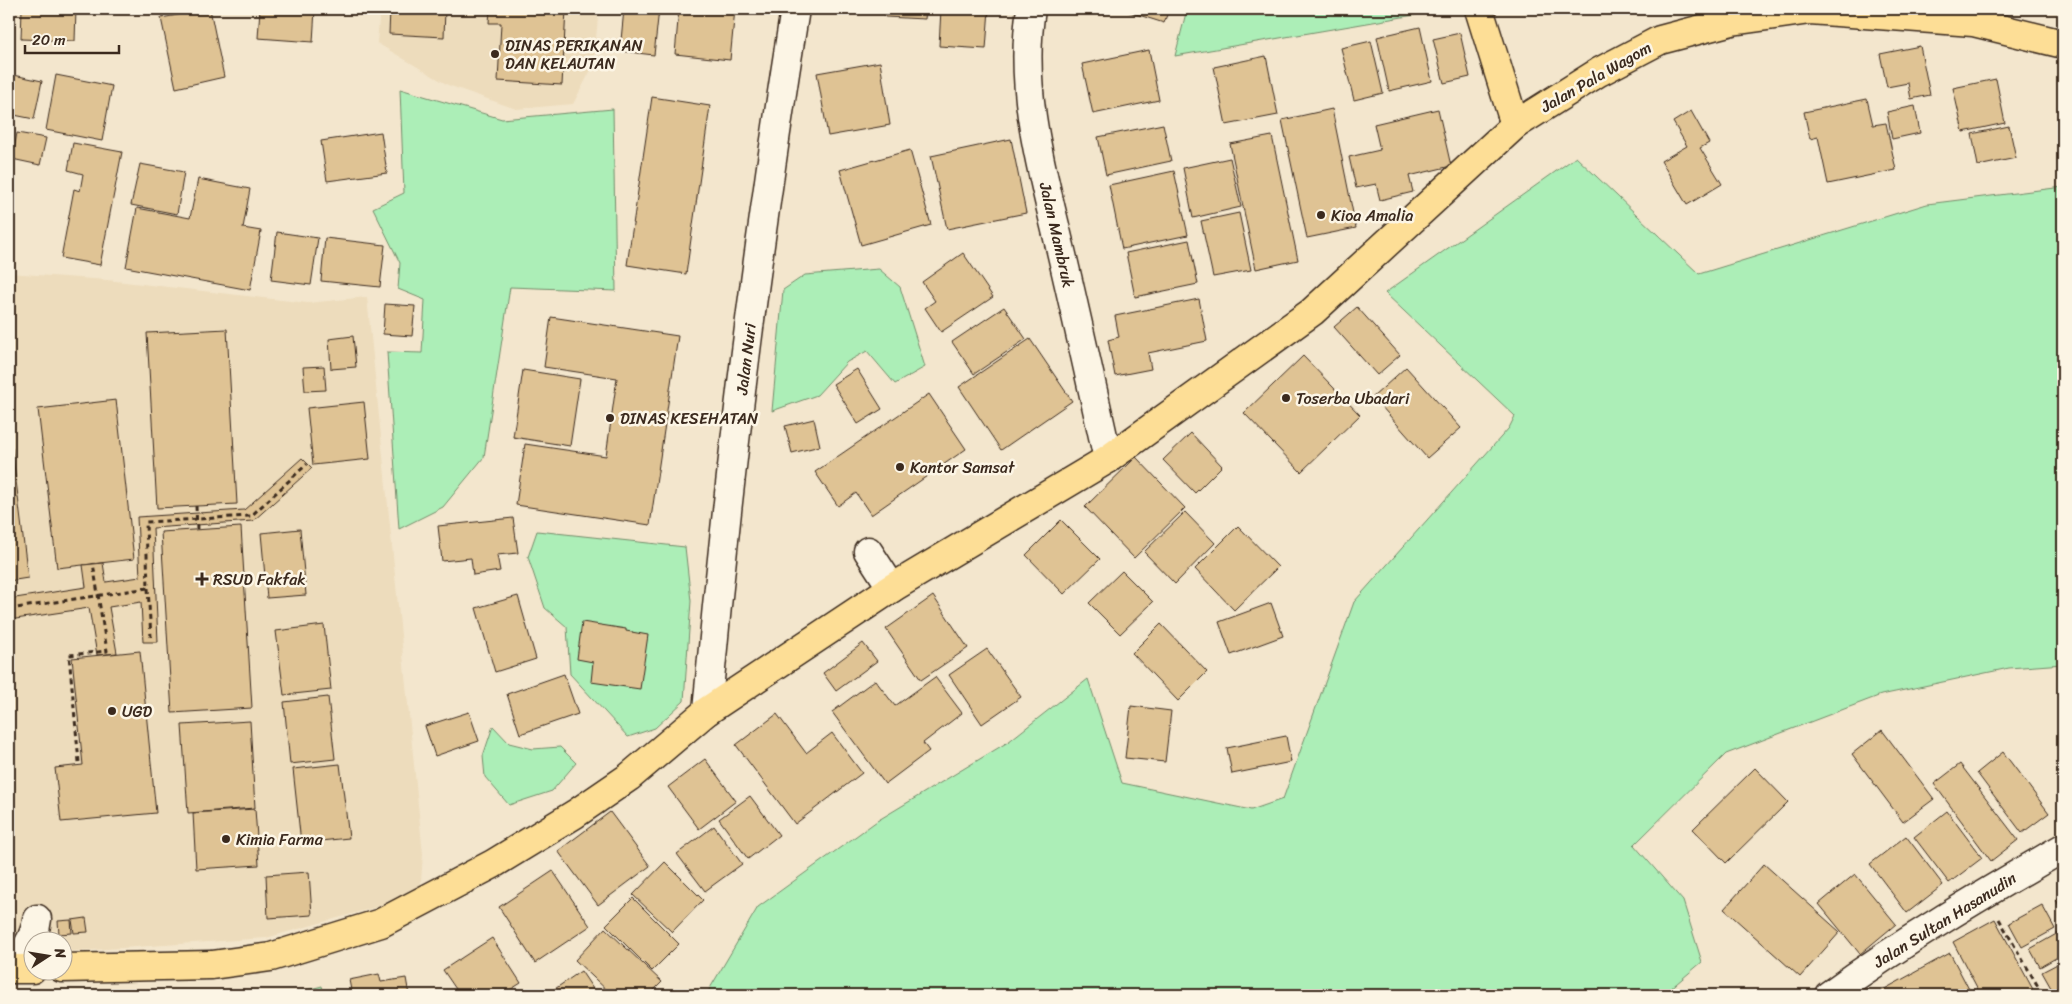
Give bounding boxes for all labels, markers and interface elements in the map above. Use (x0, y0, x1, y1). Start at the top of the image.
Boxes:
scale bar (25, 22, 119, 54)
text: 20 m (32, 27, 66, 53)
place label: DINAS PERIKANAN DAN KELAUTAN (505, 31, 643, 78)
street label: Jalan Pala Wagom (1534, 33, 1657, 121)
marker: DINAS PERIKANAN DAN KELAUTAN (489, 48, 501, 60)
street label: Jalan Mambruk (1031, 178, 1083, 291)
place label: Kioa Amalia (1331, 201, 1413, 230)
marker: Kioa Amalia (1315, 209, 1327, 221)
street label: Jalan Nuri (727, 321, 765, 397)
place label: Toserba Ubadari (1296, 384, 1410, 413)
marker: Toserba Ubadari (1280, 392, 1292, 404)
place label: DINAS KESEHATAN (620, 404, 759, 433)
marker: DINAS KESEHATAN (604, 412, 616, 424)
place label: Kantor Samsat (910, 453, 1015, 482)
marker: Kantor Samsat (894, 461, 906, 473)
place label: RSUD Fakfak (213, 565, 306, 594)
marker: RSUD Fakfak (195, 572, 209, 586)
place label: UGD (122, 697, 153, 726)
marker: UGD (106, 705, 118, 717)
place label: Kimia Farma (236, 825, 324, 854)
marker: Kimia Farma (220, 833, 232, 845)
street label: Jalan Sultan Hasanudin (1867, 864, 2023, 976)
north arrow (22, 932, 72, 982)
text: N (47, 945, 74, 961)

